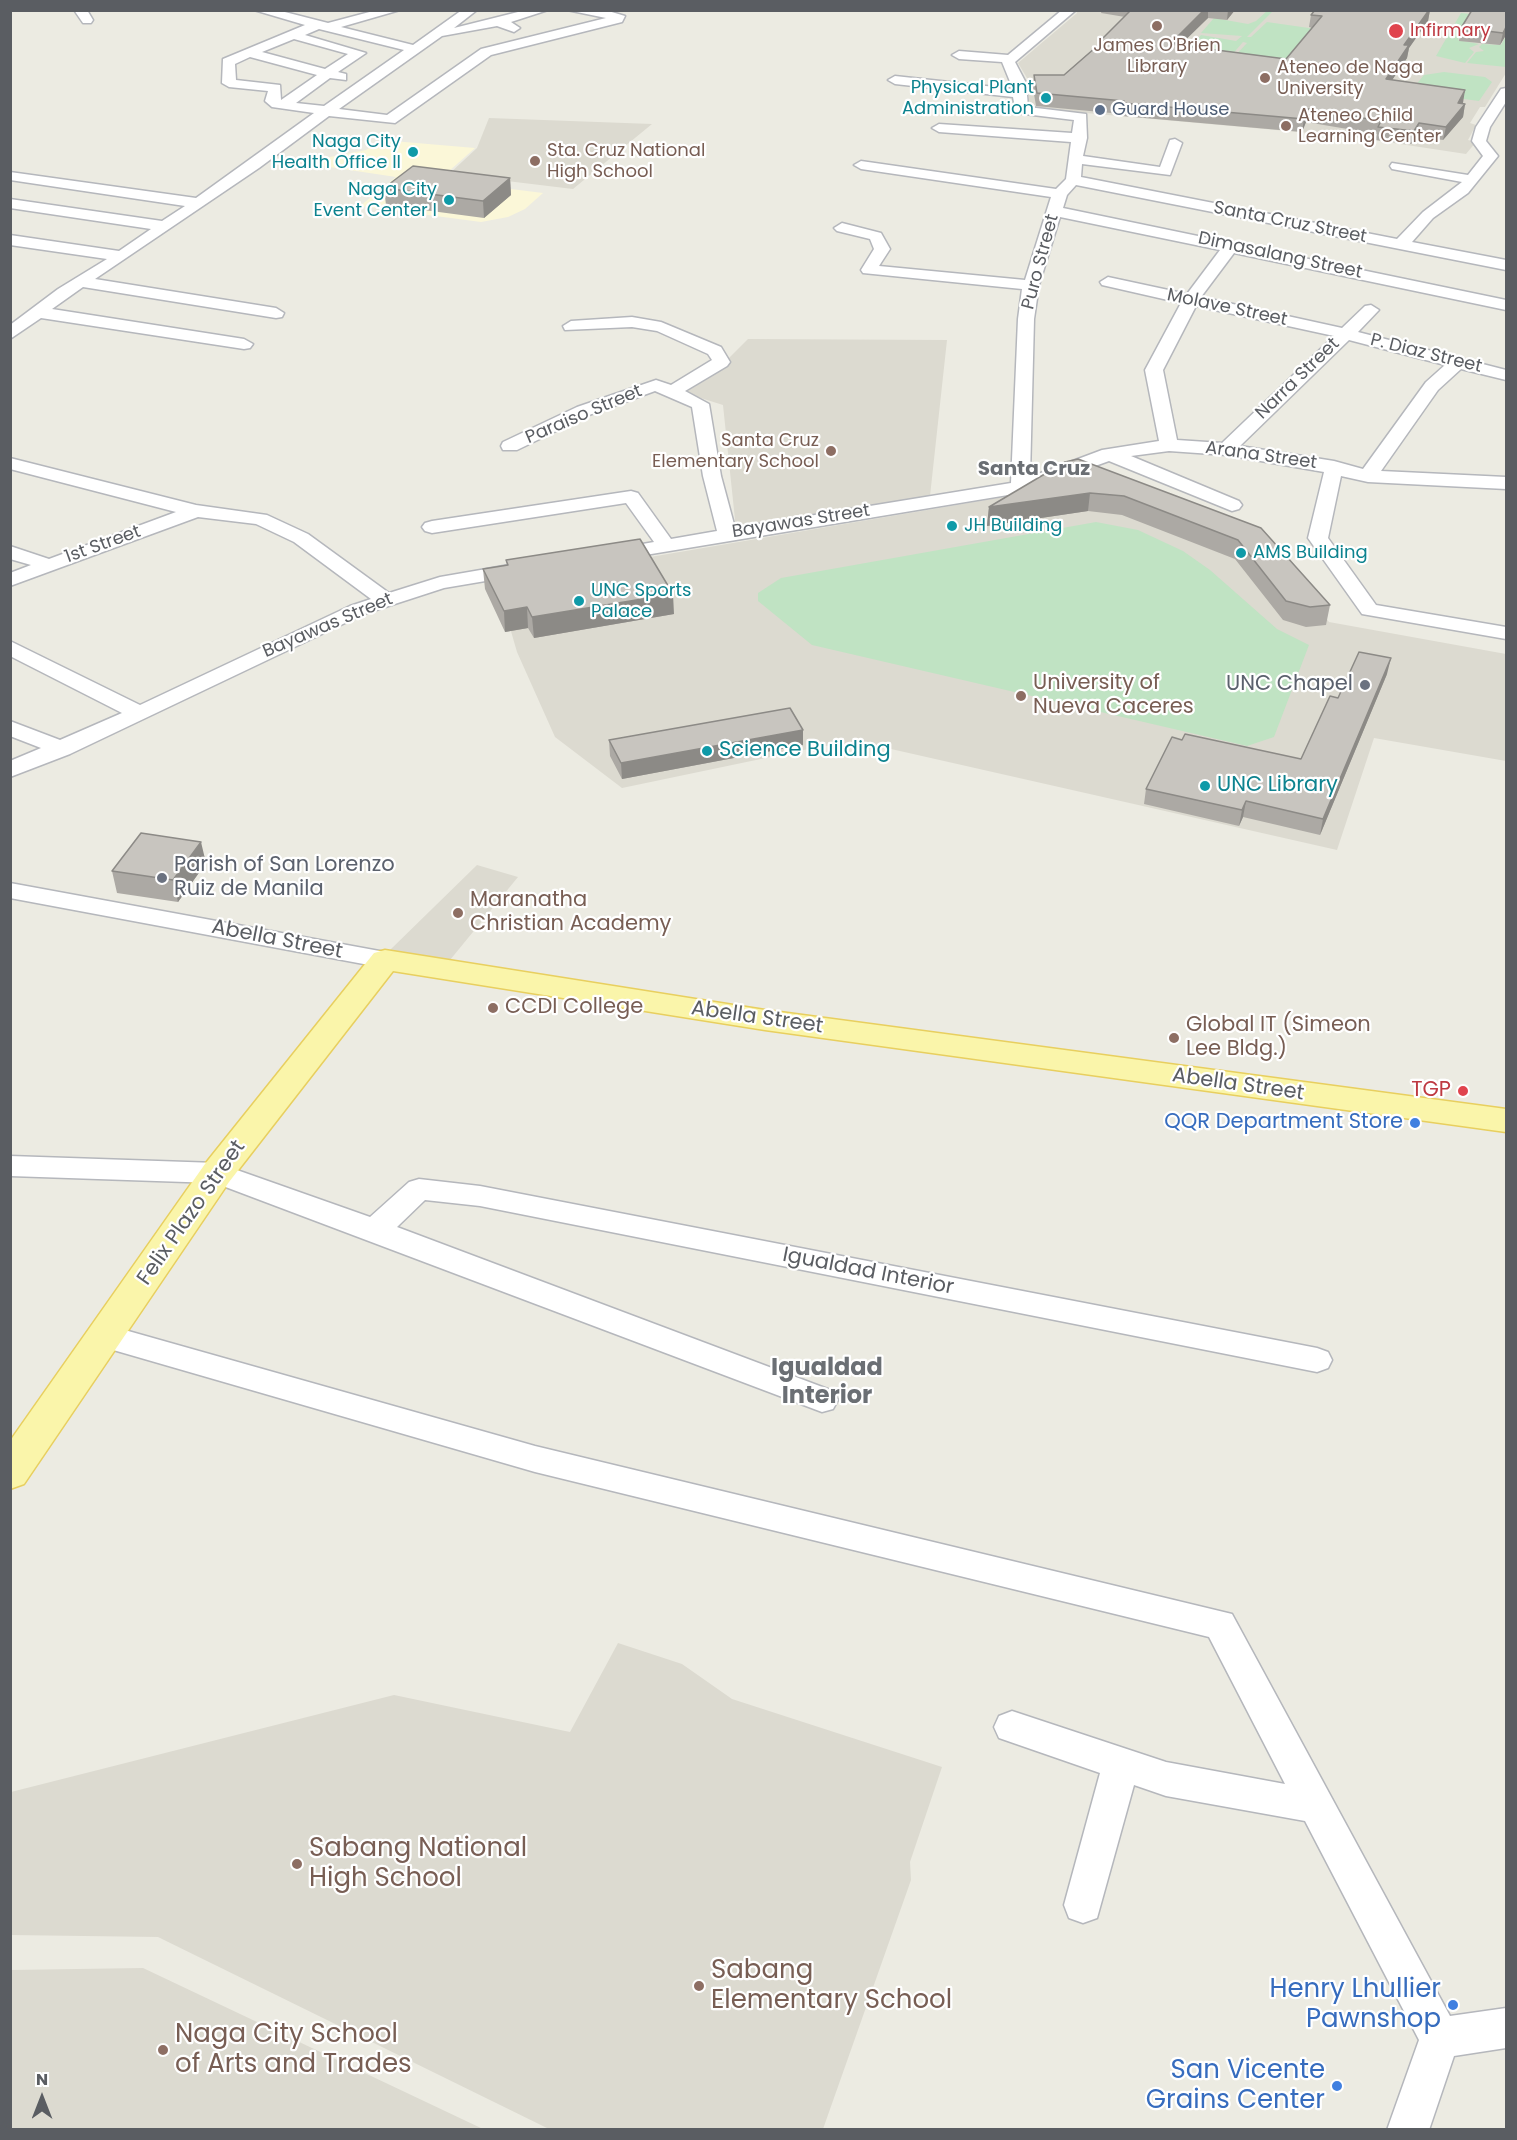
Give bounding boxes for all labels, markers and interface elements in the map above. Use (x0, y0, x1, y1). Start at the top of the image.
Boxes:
marker: James O'Brien Library (1150, 19, 1164, 33)
place label: Infirmary (1410, 20, 1491, 42)
marker: Infirmary (1387, 22, 1405, 40)
place label: James O'Brien Library (1093, 35, 1221, 78)
place label: Ateneo de Naga University (1277, 57, 1423, 100)
marker: Ateneo de Naga University (1258, 71, 1272, 85)
place label: Physical Plant Administration (902, 77, 1034, 119)
marker: Physical Plant Administration (1039, 91, 1053, 105)
place label: Guard House (1112, 99, 1229, 121)
marker: Guard House (1093, 103, 1107, 117)
place label: Ateneo Child Learning Center (1298, 105, 1441, 148)
marker: Ateneo Child Learning Center (1279, 119, 1293, 133)
place label: Naga City Health Office II (272, 131, 401, 174)
place label: Sta. Cruz National High School (547, 140, 705, 182)
marker: Naga City Health Office II (406, 145, 420, 159)
marker: Sta. Cruz National High School (528, 154, 542, 168)
place label: Naga City Event Center I (313, 179, 437, 222)
marker: Naga City Event Center I (442, 193, 456, 207)
street label: Santa Cruz Street (1212, 198, 1368, 248)
street label: Puro Street (1018, 212, 1064, 312)
street label: Dimasalang Street (1196, 228, 1364, 284)
street label: Molave Street (1165, 285, 1289, 331)
street label: P. Diaz Street (1368, 330, 1484, 378)
street label: Narra Street (1252, 334, 1344, 424)
street label: Paraiso Street (523, 381, 645, 449)
place label: Santa Cruz Elementary School (652, 430, 819, 472)
street label: Arana Street (1204, 437, 1318, 475)
marker: Santa Cruz Elementary School (824, 444, 838, 458)
district label: Santa Cruz (978, 458, 1090, 482)
street label: Bayawas Street (730, 500, 872, 544)
place label: JH Building (964, 515, 1062, 537)
marker: JH Building (945, 519, 959, 533)
street label: 1st Street (62, 521, 144, 569)
place label: AMS Building (1253, 542, 1368, 564)
marker: AMS Building (1234, 546, 1248, 560)
place label: UNC Sports Palace (591, 580, 691, 622)
street label: Bayawas Street (260, 589, 396, 663)
marker: UNC Sports Palace (572, 594, 586, 608)
place label: University of Nueva Caceres (1033, 671, 1194, 721)
place label: UNC Chapel (1226, 672, 1353, 698)
marker: UNC Chapel (1358, 678, 1372, 692)
marker: University of Nueva Caceres (1014, 689, 1028, 703)
place label: Science Building (719, 738, 891, 764)
marker: Science Building (700, 744, 714, 758)
place label: UNC Library (1217, 773, 1338, 799)
marker: UNC Library (1198, 779, 1212, 793)
place label: Parish of San Lorenzo Ruiz de Manila (174, 853, 395, 903)
marker: Parish of San Lorenzo Ruiz de Manila (155, 871, 169, 885)
place label: Maranatha Christian Academy (470, 888, 671, 938)
marker: Maranatha Christian Academy (451, 906, 465, 920)
street label: Abella Street (209, 915, 345, 965)
place label: CCDI College (505, 995, 643, 1021)
street label: Abella Street (689, 996, 825, 1040)
marker: CCDI College (486, 1001, 500, 1015)
place label: Global IT (Simeon Lee Bldg.) (1186, 1013, 1371, 1063)
marker: Global IT (Simeon Lee Bldg.) (1167, 1031, 1181, 1045)
street label: Abella Street (1170, 1063, 1306, 1107)
place label: TGP (1411, 1078, 1451, 1104)
marker: TGP (1456, 1084, 1470, 1098)
place label: QQR Department Store (1164, 1110, 1403, 1136)
marker: QQR Department Store (1408, 1116, 1422, 1130)
street label: Felix Plazo Street (133, 1136, 251, 1290)
street label: Igualdad Interior (780, 1243, 956, 1301)
district label: Igualdad Interior (771, 1355, 883, 1411)
place label: Sabang National High School (309, 1833, 527, 1894)
marker: Sabang National High School (290, 1857, 304, 1871)
place label: Sabang Elementary School (711, 1955, 952, 2016)
place label: Henry Lhullier Pawnshop (1269, 1974, 1441, 2036)
marker: Sabang Elementary School (692, 1979, 706, 1993)
marker: Henry Lhullier Pawnshop (1446, 1998, 1460, 2012)
place label: Naga City School of Arts and Trades (175, 2019, 412, 2080)
marker: Naga City School of Arts and Trades (156, 2043, 170, 2057)
place label: San Vicente Grains Center (1146, 2055, 1325, 2116)
north arrow (12, 2068, 72, 2128)
text: N (36, 2068, 48, 2091)
marker: San Vicente Grains Center (1330, 2079, 1344, 2093)

